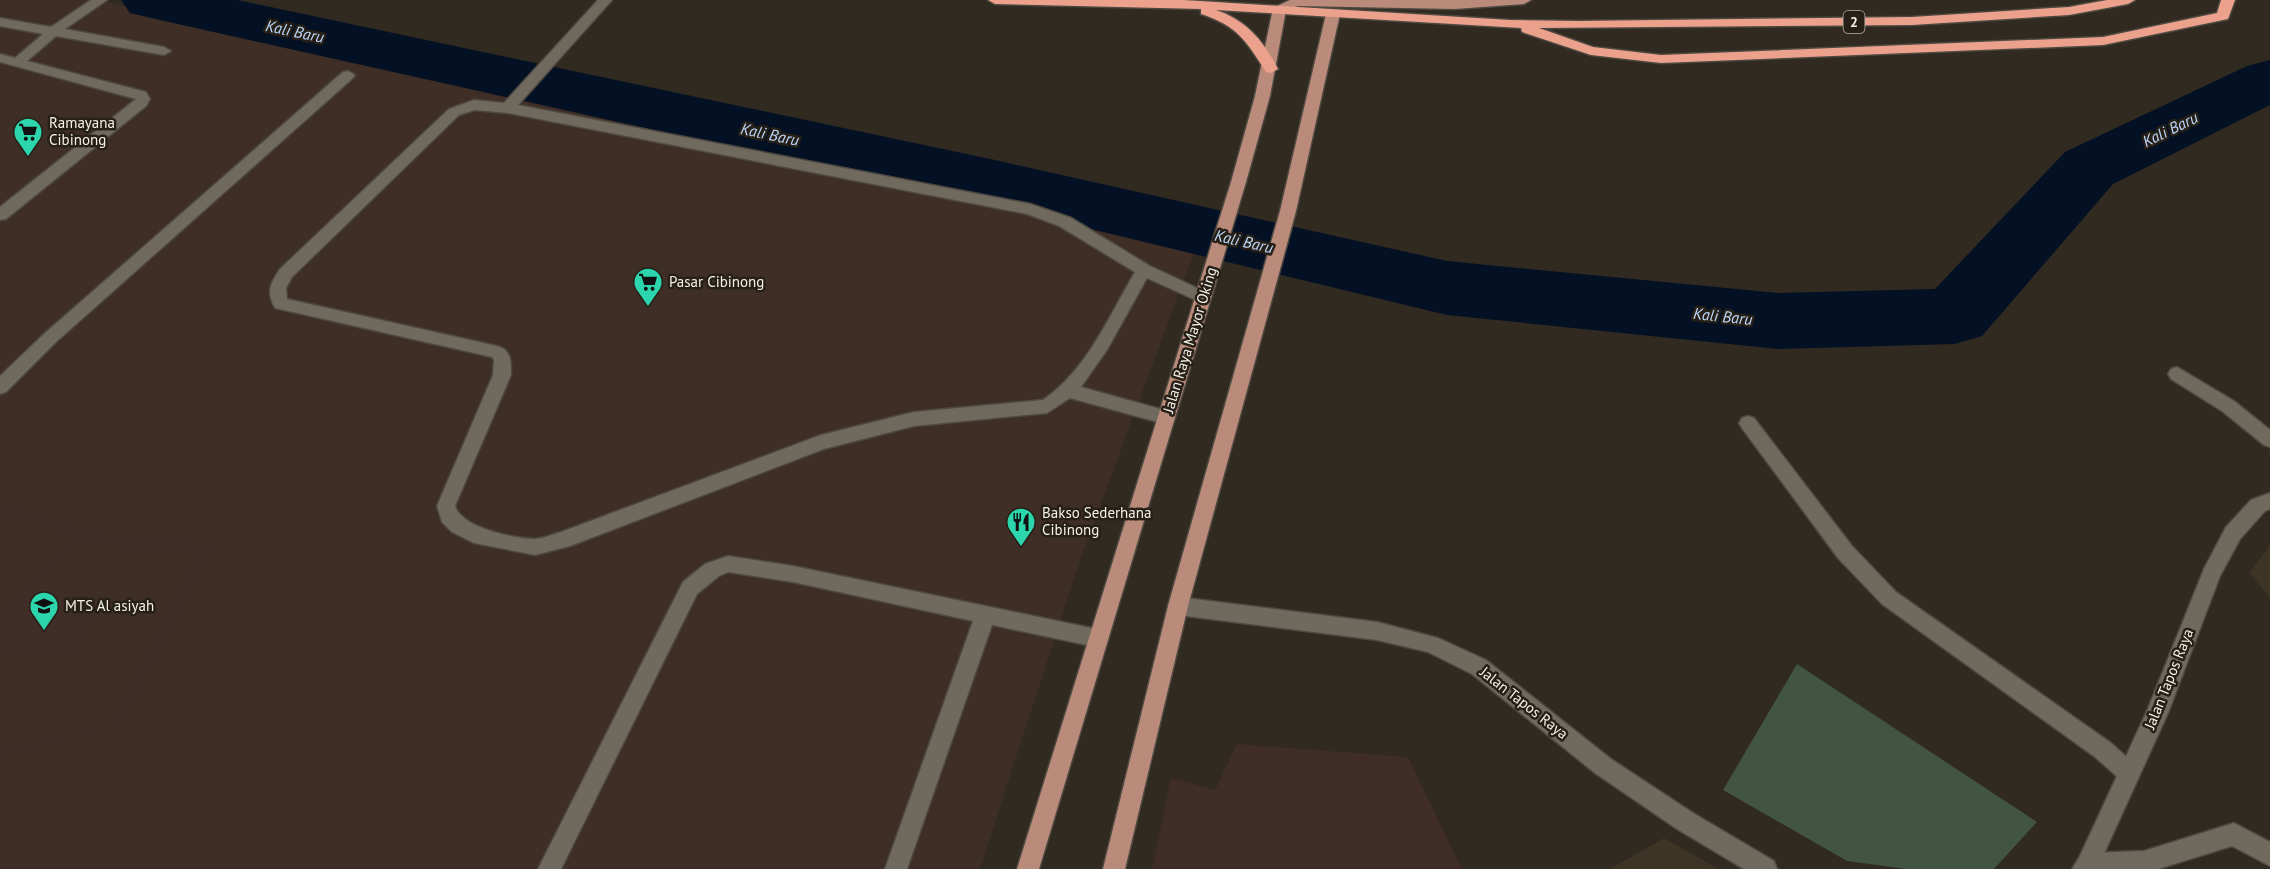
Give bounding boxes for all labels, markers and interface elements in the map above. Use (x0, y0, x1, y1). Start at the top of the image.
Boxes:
road number: 2 (1844, 11, 1864, 33)
water label: Kali Baru (264, 15, 326, 47)
water label: Kali Baru (2139, 107, 2201, 151)
place label: Ramayana Cibinong (49, 113, 115, 149)
supermarket icon: Ramayana Cibinong (12, 116, 44, 158)
water label: Kali Baru (739, 118, 801, 150)
water label: Kali Baru (1213, 225, 1275, 257)
street label: Jalan Raya Mayor Oking (1158, 265, 1221, 416)
supermarket icon: Pasar Cibinong (632, 266, 664, 308)
place label: Pasar Cibinong (669, 272, 764, 291)
water label: Kali Baru (1692, 303, 1754, 329)
place label: Bakso Sederhana Cibinong (1042, 503, 1151, 539)
restaurant icon: Bakso Sederhana Cibinong (1005, 506, 1037, 548)
school or university icon: MTS Al asiyah (28, 590, 60, 632)
place label: MTS Al asiyah (65, 596, 154, 615)
street label: Jalan Tapos Raya (2139, 626, 2197, 733)
street label: Jalan Tapos Raya (1476, 662, 1572, 743)

